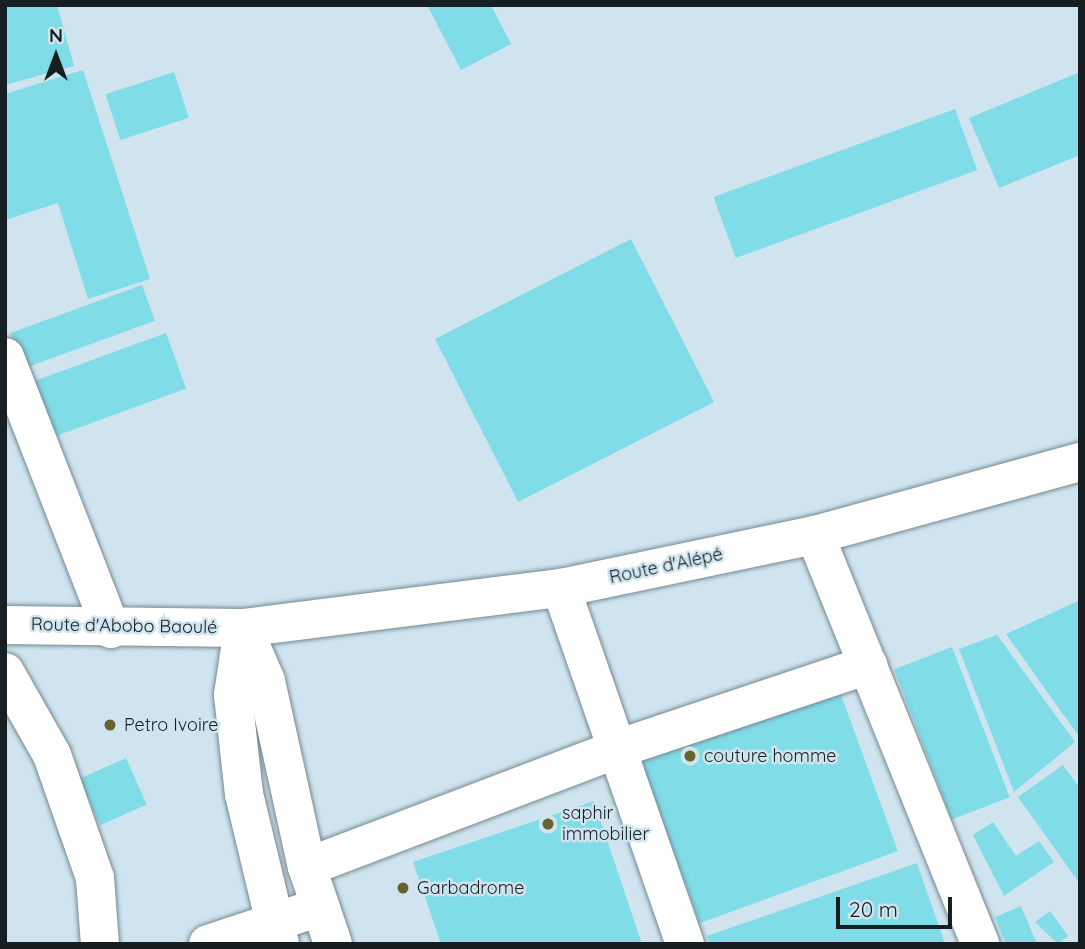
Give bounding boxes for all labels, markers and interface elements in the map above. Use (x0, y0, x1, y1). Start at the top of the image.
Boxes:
north arrow (21, 21, 91, 91)
text: N (49, 23, 63, 47)
street label: Route d'Alépé (607, 543, 725, 589)
street label: Route d'Abobo Baoulé (31, 614, 217, 638)
place label: Petro Ivoire (124, 714, 218, 736)
marker: Petro Ivoire (102, 717, 118, 733)
place label: couture homme (704, 745, 836, 767)
marker: couture homme (682, 748, 698, 764)
place label: saphir immobilier (562, 803, 649, 846)
marker: saphir immobilier (540, 816, 556, 832)
place label: Garbadrome (417, 877, 524, 899)
marker: Garbadrome (395, 880, 411, 896)
scale bar (840, 883, 956, 927)
text: 20 m (849, 896, 898, 922)

